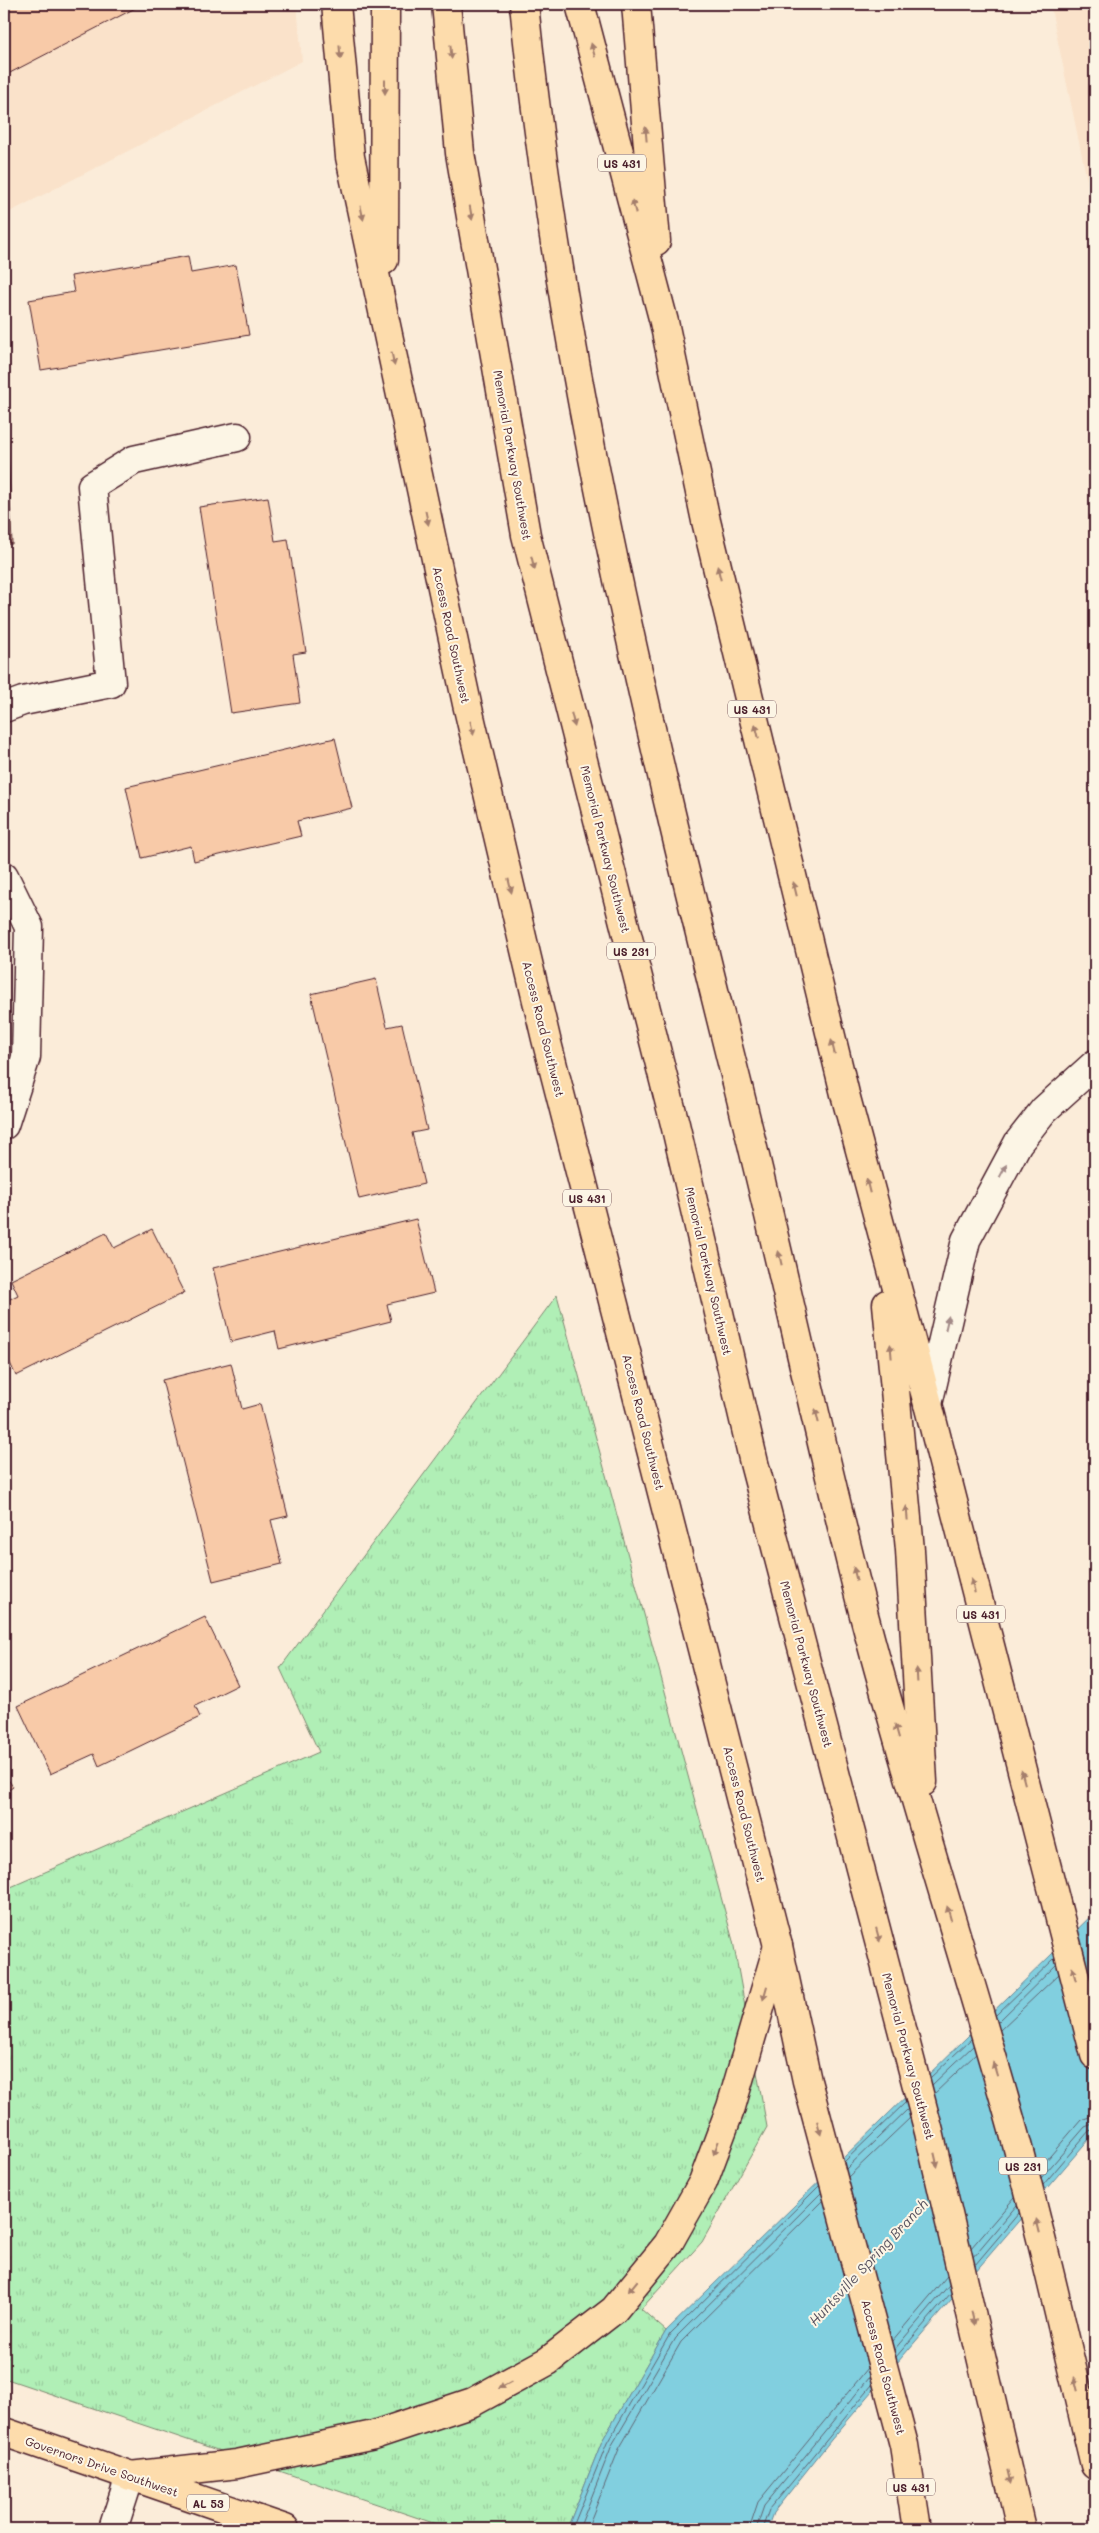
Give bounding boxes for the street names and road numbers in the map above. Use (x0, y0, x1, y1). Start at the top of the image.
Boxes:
road number: US 431 (598, 154, 646, 172)
street label: Memorial Parkway Southwest (490, 369, 536, 541)
street label: Access Road Southwest (430, 565, 474, 705)
road number: US 431 (728, 701, 776, 718)
street label: Memorial Parkway Southwest (577, 764, 635, 934)
road number: US 231 (607, 942, 655, 959)
street label: Access Road Southwest (519, 959, 569, 1099)
street label: Memorial Parkway Southwest (682, 1185, 736, 1357)
road number: US 431 (563, 1190, 611, 1206)
street label: Access Road Southwest (619, 1352, 669, 1492)
street label: Memorial Parkway Southwest (777, 1579, 837, 1749)
road number: US 431 (957, 1606, 1005, 1622)
street label: Access Road Southwest (720, 1744, 770, 1884)
street label: Memorial Parkway Southwest (879, 1971, 939, 2141)
road number: US 231 (999, 2158, 1047, 2174)
street label: Access Road Southwest (858, 2298, 910, 2436)
street label: Governors Drive Southwest (23, 2432, 181, 2500)
road number: US 431 (887, 2478, 935, 2496)
road number: AL 53 (187, 2494, 229, 2512)

